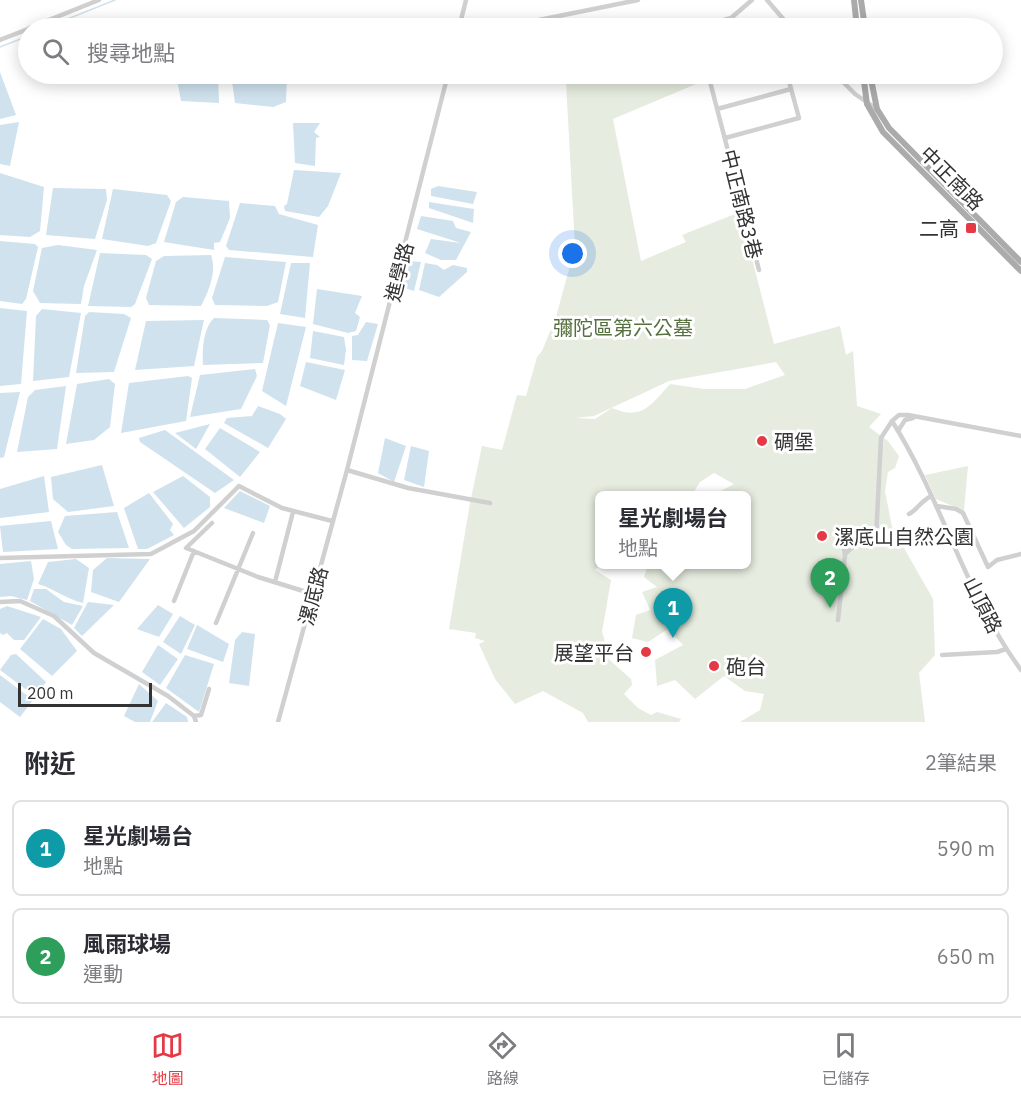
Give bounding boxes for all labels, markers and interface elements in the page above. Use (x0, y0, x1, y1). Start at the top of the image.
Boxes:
search box (18, 18, 1003, 84)
icon: search (39, 35, 72, 68)
text: 搜尋地點 (87, 38, 175, 67)
street label: 中正南路 (914, 140, 990, 216)
street label: 中正南路3巷 (715, 146, 769, 262)
place label: 二高 (919, 215, 959, 242)
marker: 二高 (964, 221, 978, 235)
your location (558, 239, 587, 268)
street label: 進學路 (379, 240, 419, 304)
park label: 彌陀區第六公墓 (553, 314, 693, 341)
place label: 碉堡 (774, 428, 814, 455)
marker: 碉堡 (755, 434, 769, 448)
popup (595, 491, 751, 569)
text: 星光劇場台 (618, 503, 728, 532)
place label: 漯底山自然公園 (834, 523, 974, 550)
marker: 漯底山自然公園 (815, 529, 829, 543)
text: 地點 (618, 534, 658, 561)
pin: 2 (810, 558, 850, 608)
street label: 漯底路 (292, 564, 334, 628)
street label: 山頂路 (957, 572, 1009, 638)
pin: 1 (654, 588, 692, 638)
place label: 展望平台 (554, 639, 634, 666)
marker: 展望平台 (639, 645, 653, 659)
place label: 砲台 (726, 653, 766, 680)
marker: 砲台 (707, 659, 721, 673)
scale bar (18, 680, 152, 708)
text: 200 m (27, 683, 74, 703)
text: 附近 (24, 746, 76, 780)
text: 2筆結果 (925, 749, 997, 776)
text: 星光劇場台 (83, 821, 193, 850)
text: 1 (40, 835, 52, 862)
text: 590 m (937, 835, 995, 862)
text: 地點 (83, 852, 123, 879)
text: 風雨球場 (83, 929, 171, 958)
text: 2 (40, 943, 52, 970)
text: 650 m (937, 943, 995, 970)
text: 運動 (83, 960, 123, 987)
tab: 地圖 (151, 1029, 184, 1089)
tab: 路線 (486, 1029, 519, 1089)
tab: 已儲存 (822, 1029, 870, 1089)

